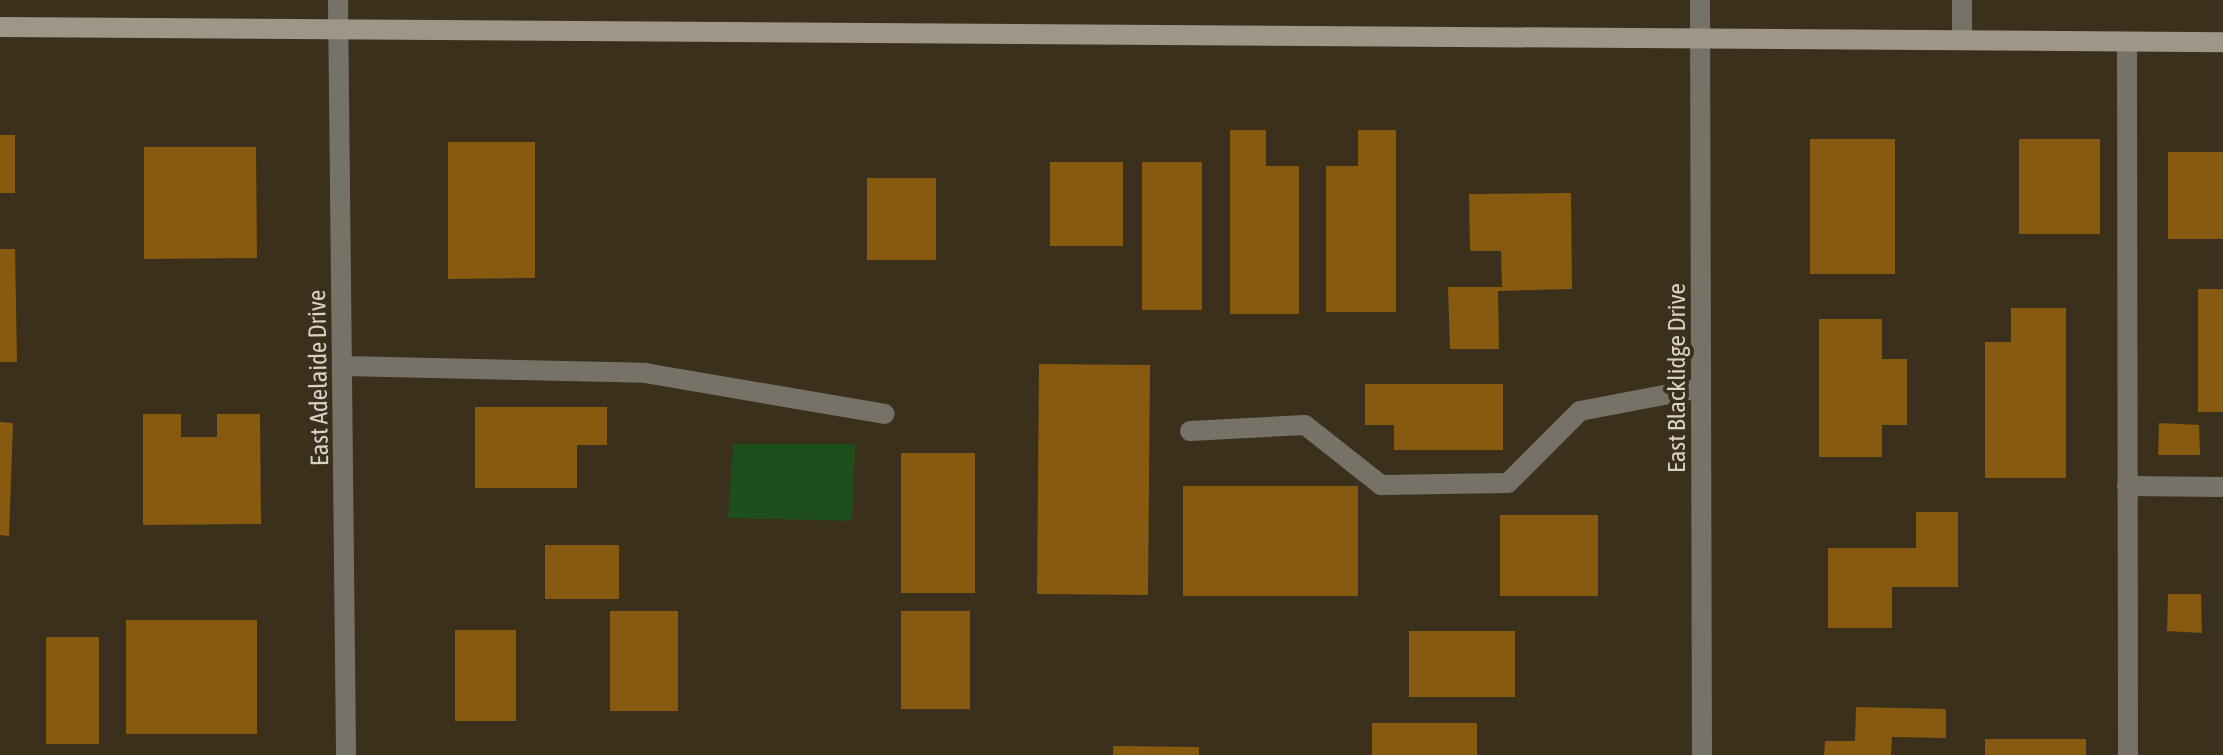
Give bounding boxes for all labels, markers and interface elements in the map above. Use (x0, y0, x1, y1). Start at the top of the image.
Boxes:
street label: East Blacklidge Drive (1661, 283, 1691, 473)
street label: East Adelaide Drive (301, 290, 335, 466)

